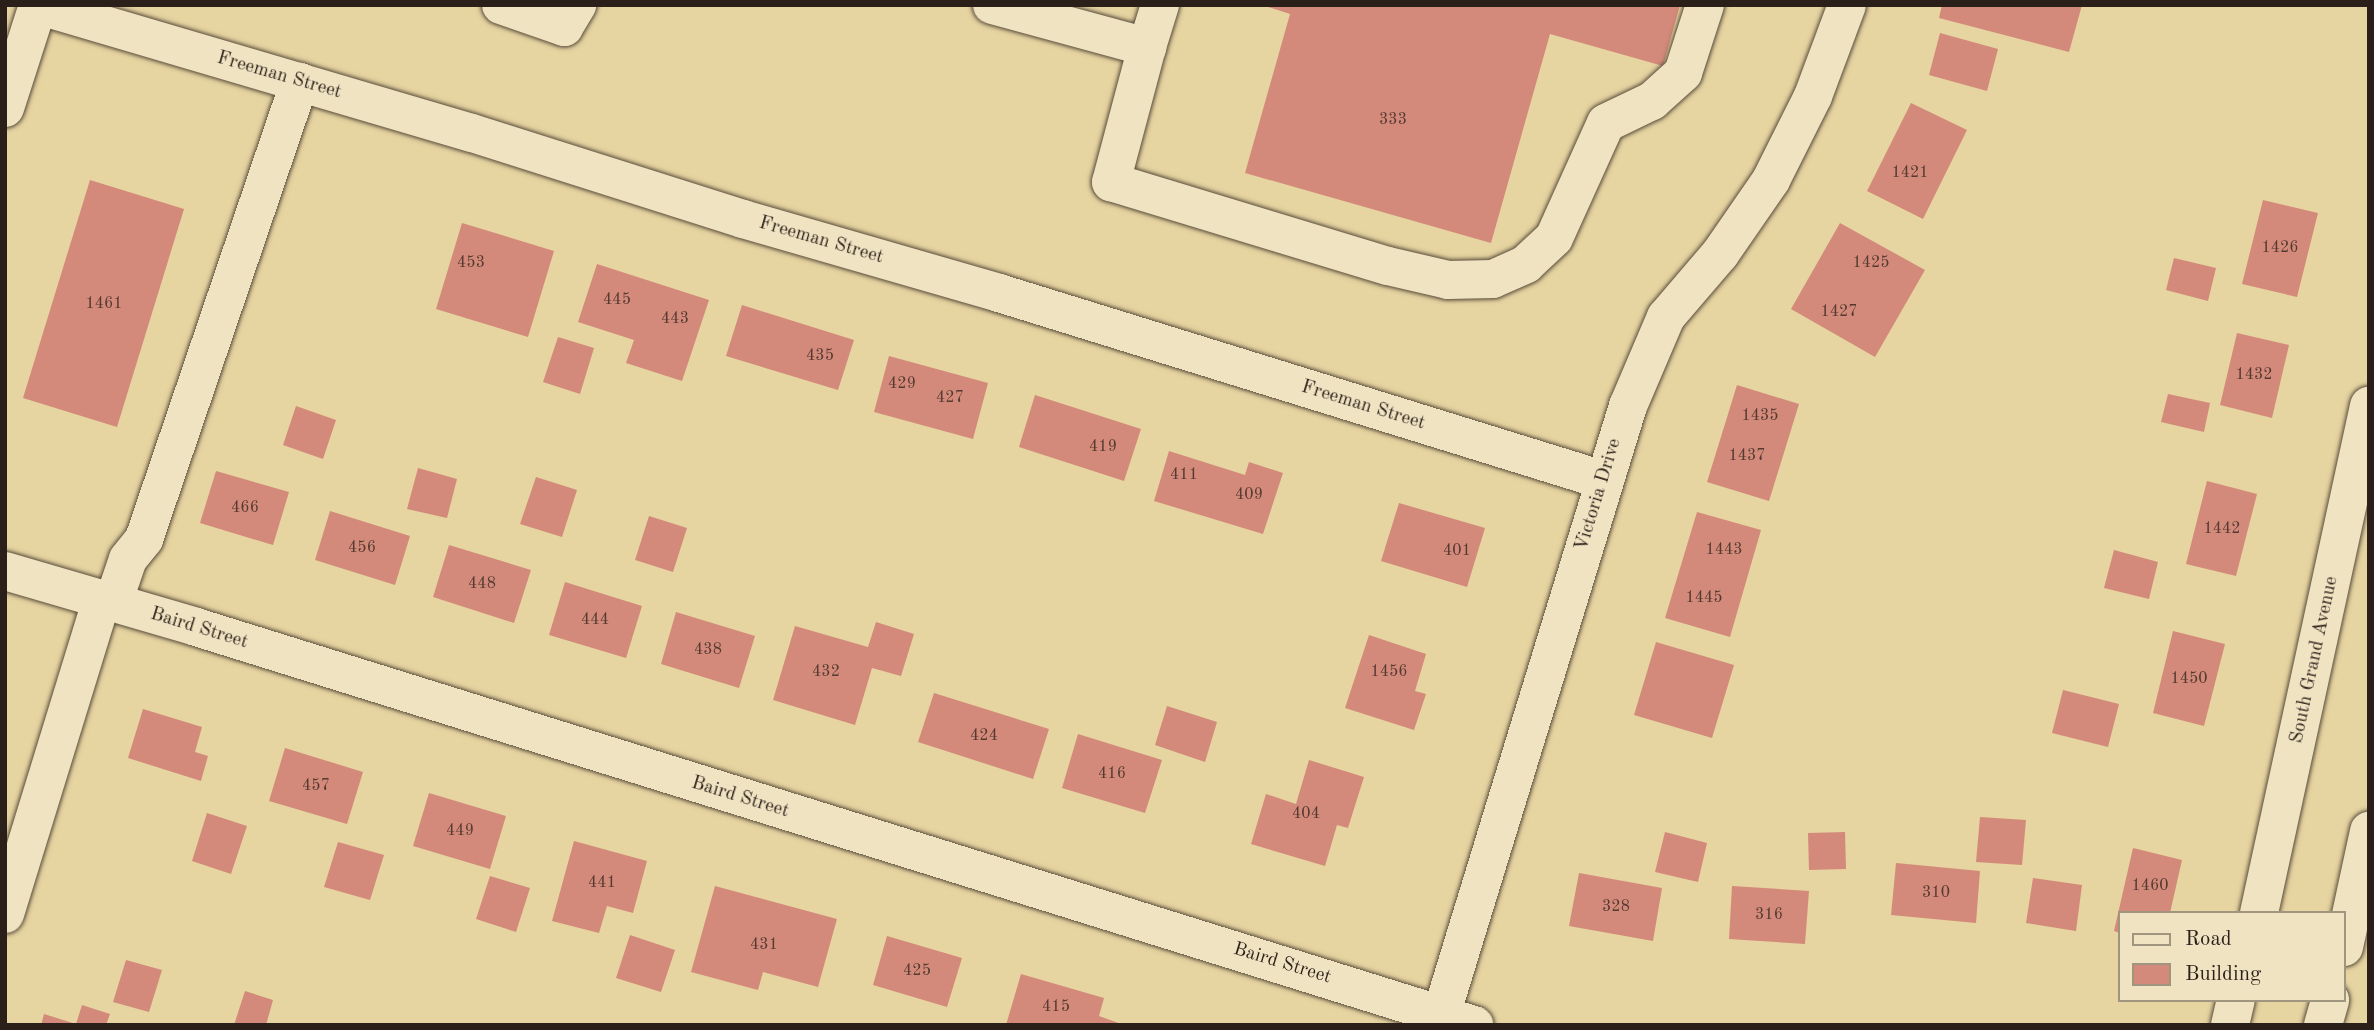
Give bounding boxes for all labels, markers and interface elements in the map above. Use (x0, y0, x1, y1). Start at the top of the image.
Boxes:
street label: Freeman Street (214, 47, 344, 105)
house number: 333 (1379, 110, 1407, 130)
house number: 1421 (1891, 163, 1929, 183)
street label: Freeman Street (756, 212, 886, 270)
house number: 1426 (2261, 238, 2299, 258)
house number: 453 (457, 253, 485, 273)
house number: 1425 (1852, 253, 1890, 273)
house number: 445 (603, 290, 631, 310)
house number: 1461 (85, 294, 123, 314)
house number: 1427 (1820, 302, 1858, 322)
house number: 443 (661, 309, 689, 329)
house number: 435 (806, 346, 834, 366)
house number: 1432 (2235, 365, 2273, 385)
house number: 429 (888, 374, 916, 394)
street label: Freeman Street (1298, 376, 1428, 436)
house number: 427 (936, 388, 964, 408)
house number: 1435 (1741, 406, 1779, 426)
street label: Victoria Drive (1571, 436, 1627, 554)
house number: 419 (1089, 437, 1117, 457)
house number: 1437 (1728, 446, 1766, 466)
house number: 411 (1170, 465, 1198, 485)
house number: 409 (1235, 485, 1263, 505)
house number: 466 (231, 498, 259, 518)
house number: 1442 (2203, 519, 2241, 539)
house number: 456 (348, 538, 376, 558)
house number: 1443 (1705, 540, 1743, 560)
house number: 401 (1443, 541, 1471, 561)
house number: 448 (468, 574, 496, 594)
street label: South Grand Avenue (2286, 574, 2344, 746)
house number: 1445 (1685, 588, 1723, 608)
street label: Baird Street (147, 603, 251, 655)
house number: 444 (581, 610, 609, 630)
house number: 438 (694, 640, 722, 660)
house number: 432 (812, 662, 840, 682)
house number: 1456 (1370, 662, 1408, 682)
house number: 1450 (2170, 669, 2208, 689)
house number: 424 (970, 726, 998, 746)
house number: 416 (1098, 764, 1126, 784)
street label: Baird Street (688, 772, 792, 824)
house number: 457 (302, 776, 330, 796)
house number: 404 (1292, 804, 1320, 824)
house number: 449 (446, 821, 474, 841)
house number: 441 (588, 873, 616, 893)
house number: 1460 (2131, 876, 2169, 896)
house number: 310 (1922, 883, 1950, 903)
house number: 328 (1602, 897, 1630, 917)
house number: 316 (1755, 905, 1783, 925)
legend (2118, 911, 2346, 1002)
text: Road (2185, 929, 2232, 950)
house number: 431 (750, 935, 778, 955)
street label: Baird Street (1230, 938, 1334, 990)
house number: 425 (903, 961, 931, 981)
text: Building (2185, 964, 2261, 985)
house number: 415 (1042, 997, 1070, 1017)

